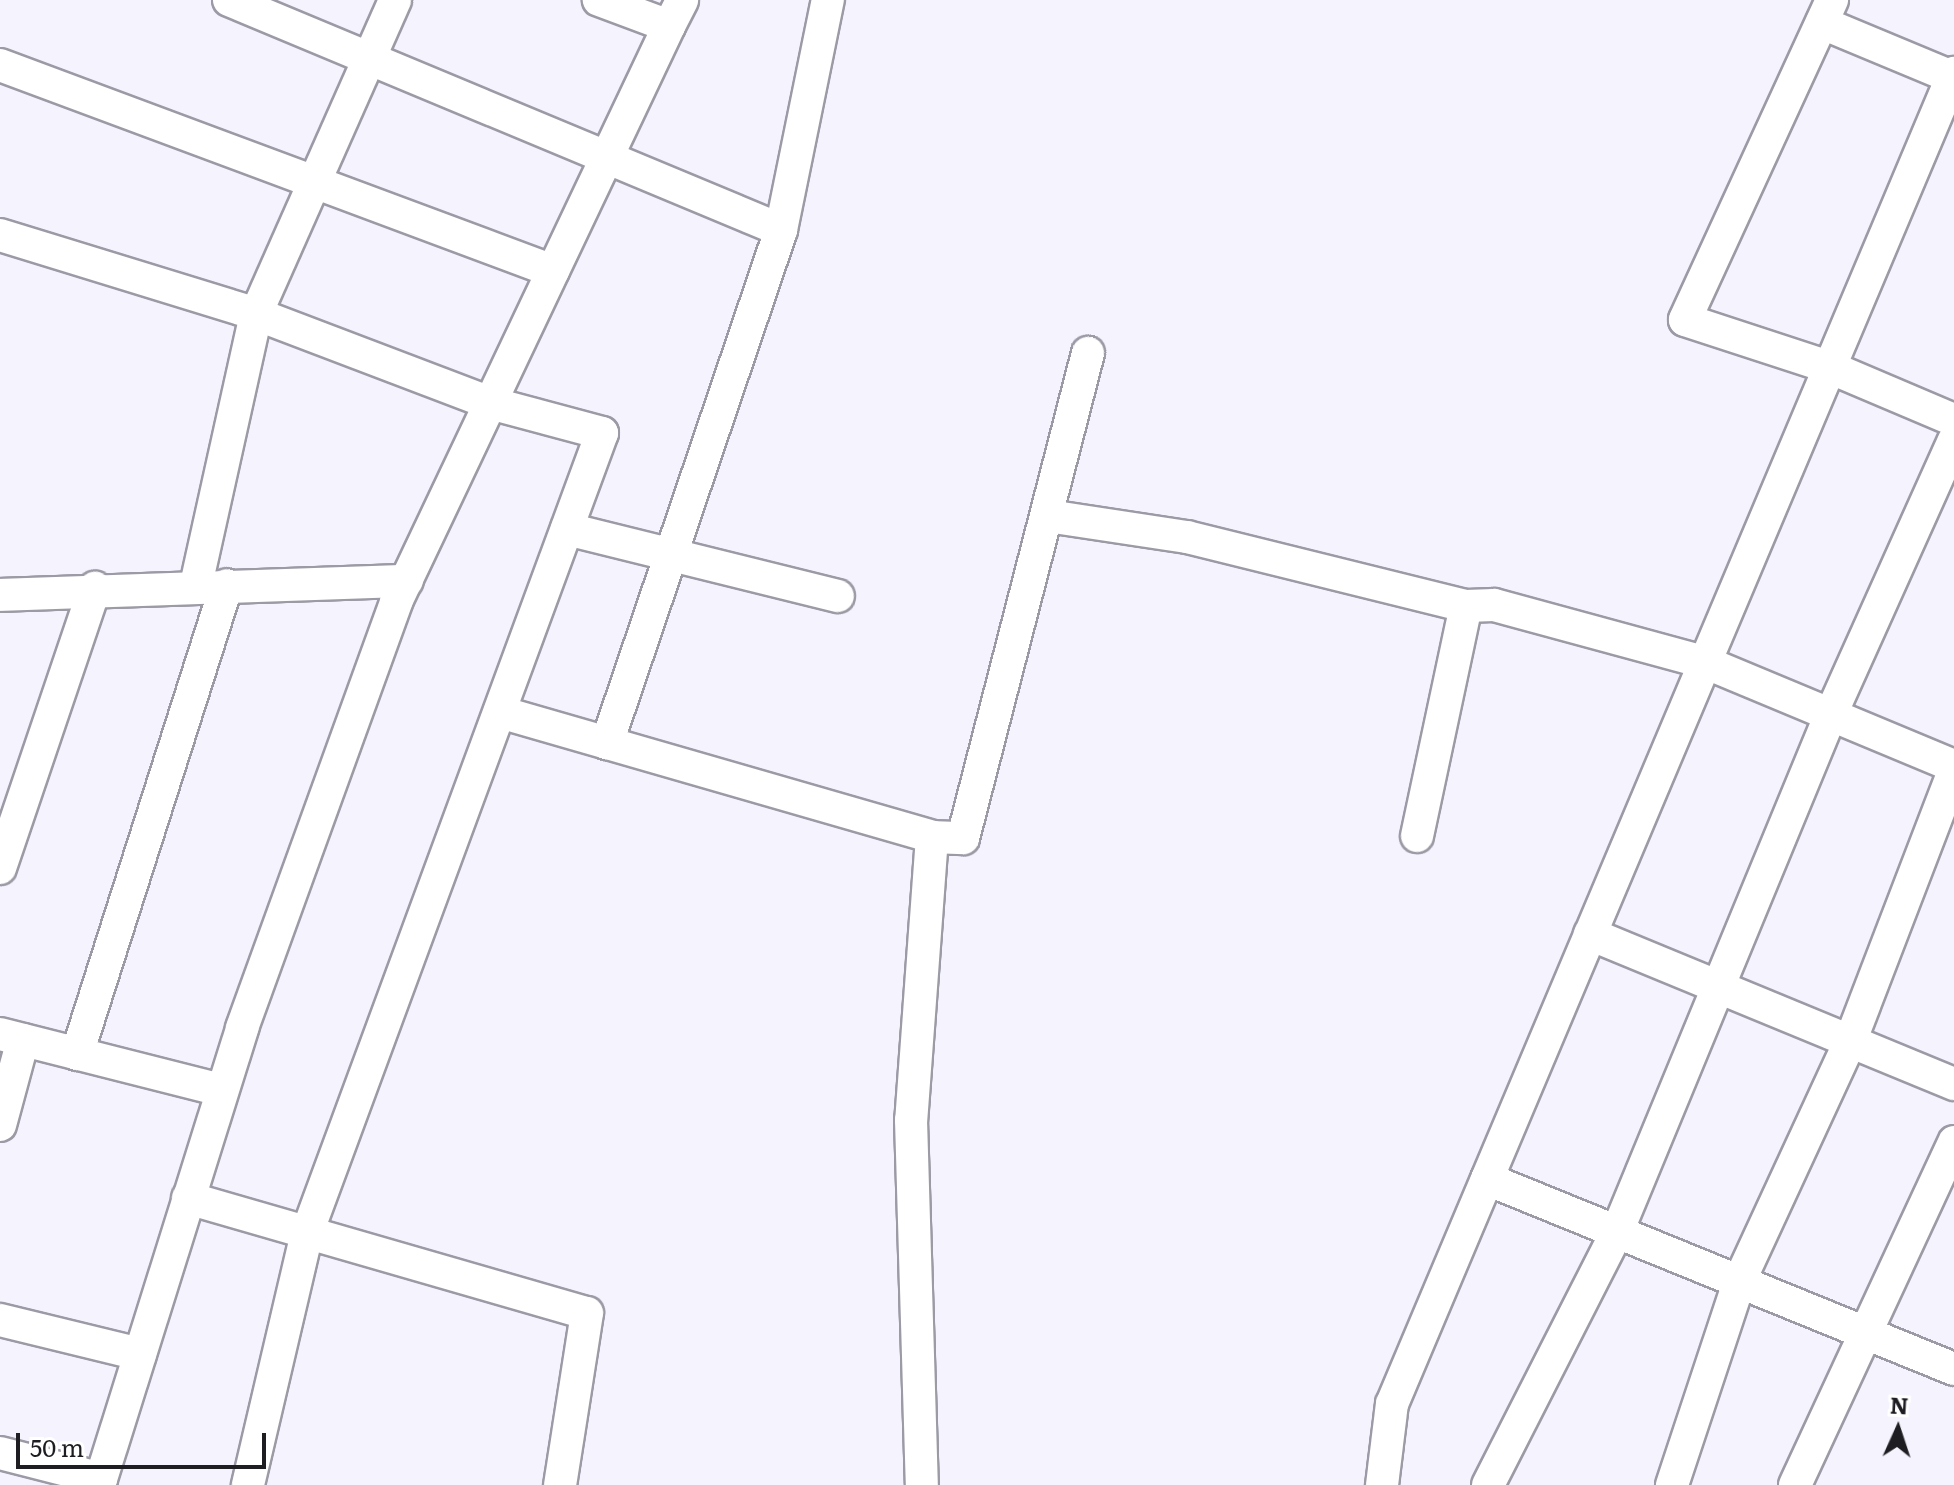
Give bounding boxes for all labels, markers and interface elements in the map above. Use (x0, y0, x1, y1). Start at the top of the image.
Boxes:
text: N (1889, 1388, 1909, 1421)
north arrow (1858, 1389, 1938, 1469)
scale bar (20, 1417, 270, 1467)
text: 50 m (30, 1429, 84, 1464)

